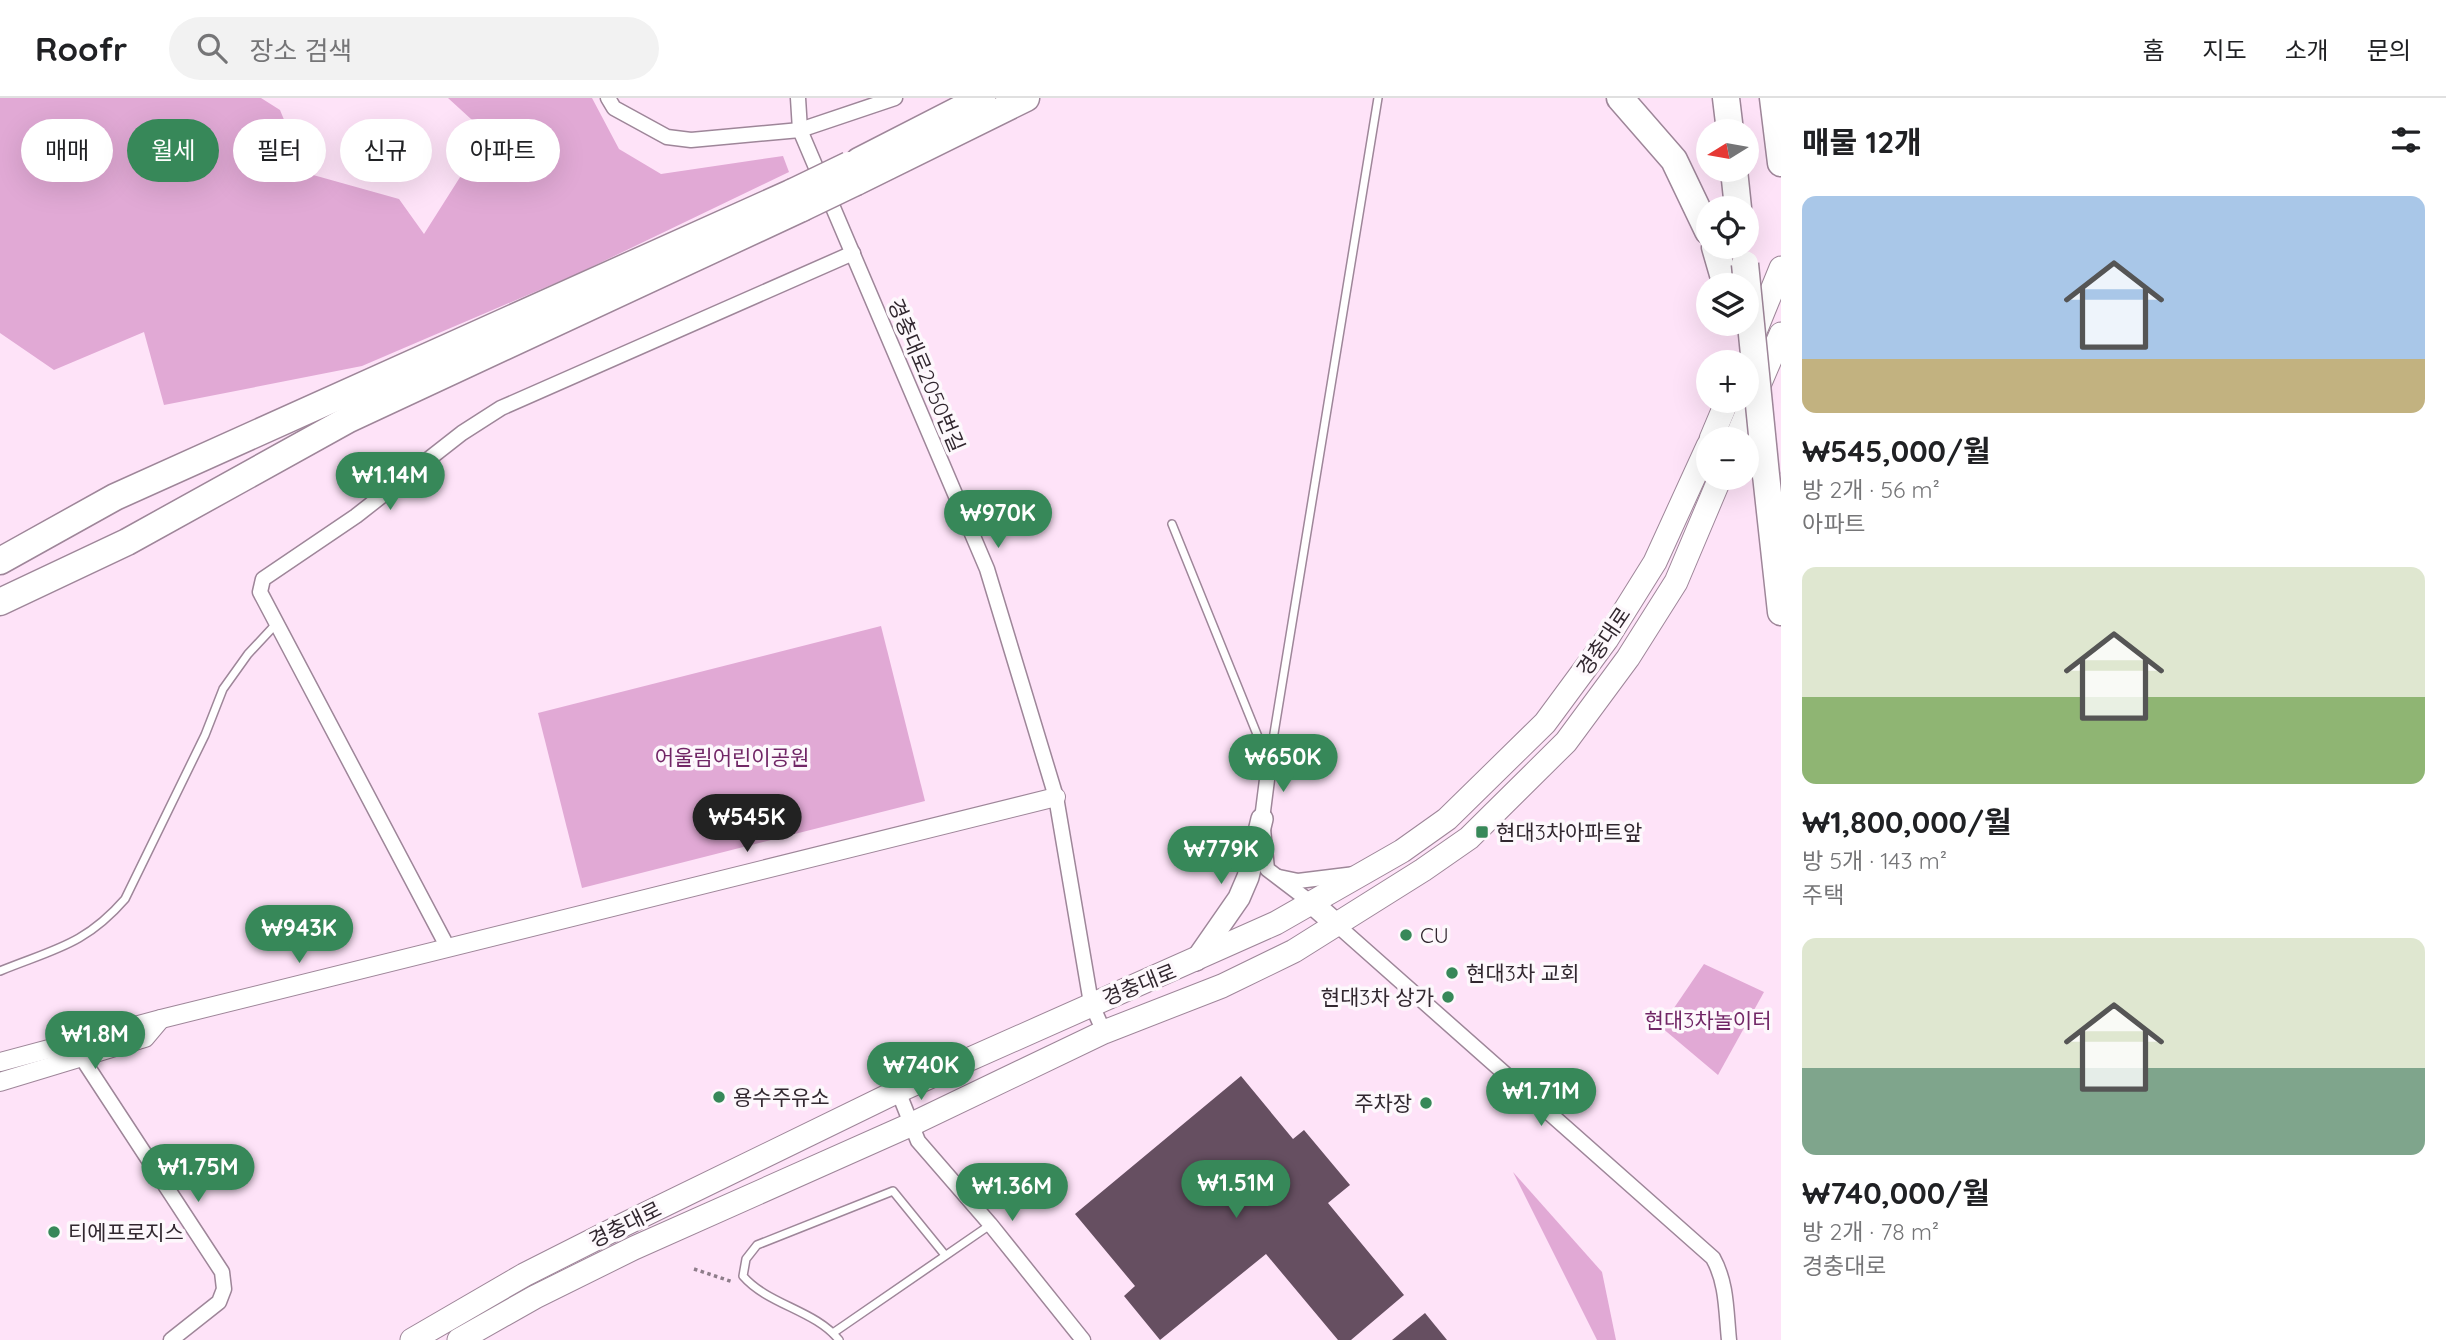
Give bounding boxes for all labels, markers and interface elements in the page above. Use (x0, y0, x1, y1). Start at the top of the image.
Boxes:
search box (169, 17, 659, 80)
text: Roofr (35, 28, 127, 69)
icon: search (193, 29, 231, 67)
text: 장소 검색 (249, 34, 352, 67)
text: 홈 (2142, 35, 2164, 65)
text: 지도 (2202, 35, 2247, 65)
text: 소개 (2285, 35, 2329, 65)
text: 문의 (2367, 35, 2411, 65)
chip: 매매 (21, 119, 113, 182)
chip: 월세 (127, 119, 219, 182)
chip: 필터 (233, 119, 326, 182)
chip: 신규 (340, 119, 432, 182)
chip: 아파트 (446, 119, 560, 182)
north arrow (1696, 119, 1759, 182)
map controls (1696, 119, 1759, 490)
icon: filters (2387, 121, 2425, 159)
text: 매물 12개 (1802, 123, 1922, 161)
button: locate (1696, 196, 1759, 259)
icon: home (2051, 242, 2177, 368)
button: layers (1696, 273, 1759, 336)
street label: 경충대로2050번길 (883, 294, 971, 456)
button: + (1696, 350, 1759, 413)
button: − (1696, 427, 1759, 490)
text: ₩545,000/월 (1802, 432, 1991, 470)
pin: ₩1.14M (333, 452, 447, 512)
text: ₩1.14M (352, 460, 428, 489)
text: 방 2개 · 56 m² (1802, 475, 1940, 504)
pin: ₩970K (949, 490, 1047, 550)
text: ₩970K (960, 498, 1036, 527)
text: 아파트 (1802, 509, 1865, 538)
street label: 경충대로 (1571, 602, 1635, 680)
icon: home (2051, 613, 2177, 739)
pin: ₩650K (1234, 734, 1332, 794)
text: ₩650K (1245, 742, 1321, 771)
park label: 어울림어린이공원 (655, 744, 809, 770)
pin: ₩545K (698, 794, 796, 854)
text: ₩545K (709, 802, 785, 831)
text: ₩1,800,000/월 (1802, 803, 2012, 841)
place label: 현대3차아파트앞 (1496, 819, 1642, 845)
marker: 현대3차아파트앞 (1474, 824, 1490, 840)
pin: ₩779K (1172, 826, 1270, 886)
text: ₩779K (1183, 834, 1259, 863)
text: 방 5개 · 143 m² (1802, 846, 1947, 875)
text: 주택 (1802, 880, 1844, 909)
pin: ₩943K (250, 906, 348, 965)
text: ₩943K (261, 913, 337, 942)
place label: CU (1420, 922, 1449, 948)
marker: CU (1398, 927, 1414, 943)
street label: 경충대로 (1098, 957, 1180, 1011)
place label: 현대3차 교회 (1466, 960, 1579, 986)
marker: 현대3차 교회 (1444, 965, 1460, 981)
place label: 현대3차 상가 (1321, 984, 1434, 1010)
icon: home (2051, 984, 2177, 1110)
marker: 현대3차 상가 (1440, 989, 1456, 1005)
park label: 현대3차놀이터 (1645, 1007, 1771, 1033)
pin: ₩1.8M (46, 1012, 144, 1071)
text: ₩1.8M (61, 1019, 129, 1048)
pin: ₩740K (872, 1042, 970, 1102)
text: ₩740K (883, 1050, 959, 1079)
pin: ₩1.71M (1484, 1068, 1598, 1128)
text: ₩1.71M (1502, 1076, 1580, 1105)
place label: 용수주유소 (733, 1084, 830, 1110)
marker: 용수주유소 (711, 1089, 727, 1105)
place label: 주차장 (1354, 1090, 1412, 1116)
marker: 주차장 (1418, 1095, 1434, 1111)
pin: ₩1.75M (141, 1144, 255, 1204)
text: ₩1.75M (157, 1152, 239, 1181)
pin: ₩1.51M (1179, 1160, 1293, 1220)
pin: ₩1.36M (955, 1164, 1069, 1223)
text: ₩1.51M (1197, 1168, 1275, 1197)
text: ₩1.36M (972, 1171, 1052, 1200)
text: ₩740,000/월 (1802, 1174, 1990, 1212)
street label: 경충대로 (585, 1195, 665, 1253)
text: 방 2개 · 78 m² (1802, 1217, 1939, 1246)
place label: 티에프로지스 (68, 1219, 184, 1245)
marker: 티에프로지스 (46, 1224, 62, 1240)
text: 경충대로 (1802, 1251, 1887, 1280)

